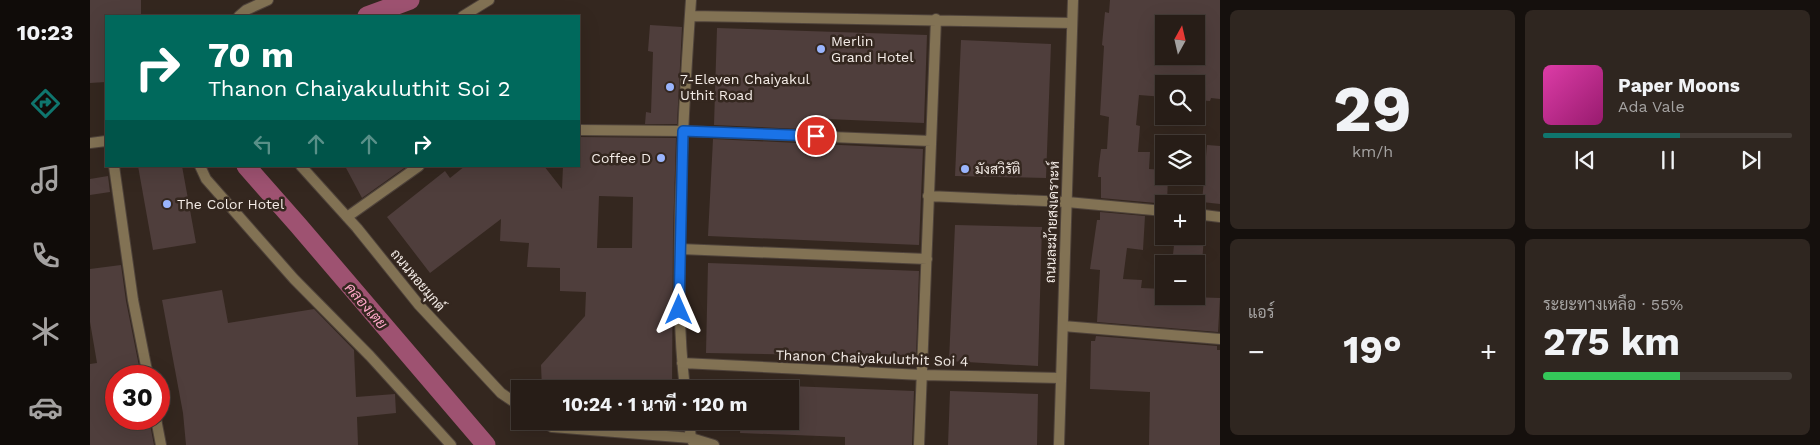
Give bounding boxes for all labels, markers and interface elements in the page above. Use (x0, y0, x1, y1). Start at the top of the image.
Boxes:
north arrow (1155, 15, 1205, 65)
map controls (1155, 15, 1205, 305)
text: 10:23 (17, 20, 73, 45)
place label: Merlin Grand Hotel (831, 33, 914, 65)
text: 70 m (208, 34, 294, 76)
icon: right (125, 35, 190, 100)
marker: Merlin Grand Hotel (815, 43, 827, 55)
place label: 7-Eleven Chaiyakul Uthit Road (680, 71, 811, 103)
text: 29 (1333, 71, 1412, 147)
text: Paper Moons (1618, 74, 1740, 97)
button: search (1155, 75, 1205, 125)
text: Thanon Chaiyakuluthit Soi 2 (208, 76, 511, 101)
marker: 7-Eleven Chaiyakul Uthit Road (664, 81, 676, 93)
icon: directions (28, 86, 63, 121)
text: Ada Vale (1618, 97, 1685, 116)
pin (795, 115, 837, 157)
icon: arrive (802, 122, 830, 150)
icon: left (249, 130, 277, 158)
icon: ahead (302, 130, 330, 158)
icon: ahead (355, 130, 383, 158)
icon: right (408, 130, 436, 158)
button: layers (1155, 135, 1205, 185)
text: km/h (1352, 142, 1393, 161)
icon: previous (1571, 146, 1599, 174)
icon: pause (1654, 146, 1682, 174)
icon: next (1737, 146, 1765, 174)
place label: Coffee D (591, 150, 651, 166)
marker: Coffee D (655, 152, 667, 164)
place label: มังสวิรัติ (975, 161, 1021, 177)
street label: ถนนละม้ายสงเคราะห์ (1041, 161, 1062, 283)
icon: music (28, 162, 63, 197)
marker: มังสวิรัติ (959, 163, 971, 175)
button: + (1155, 195, 1205, 245)
place label: The Color Hotel (177, 196, 285, 212)
marker: The Color Hotel (161, 198, 173, 210)
icon: phone (28, 238, 63, 273)
street label: ถนนหอยมุกต์ (386, 245, 449, 316)
button: − (1155, 255, 1205, 305)
water label: คลองเตย (341, 279, 391, 333)
position arrow (652, 283, 704, 335)
text: ระยะทางเหลือ · 55% (1543, 295, 1683, 314)
text: แอร์ (1248, 303, 1274, 322)
icon: climate (28, 314, 63, 349)
text: 275 km (1543, 320, 1680, 364)
text: 19° (1343, 328, 1402, 372)
text: − (1248, 335, 1265, 368)
text: + (1480, 335, 1497, 368)
street label: Thanon Chaiyakuluthit Soi 4 (775, 347, 969, 369)
speed limit sign: 30 (105, 365, 170, 430)
icon: car (28, 390, 63, 425)
text: 10:24 · 1 นาที · 120 m (563, 393, 748, 416)

